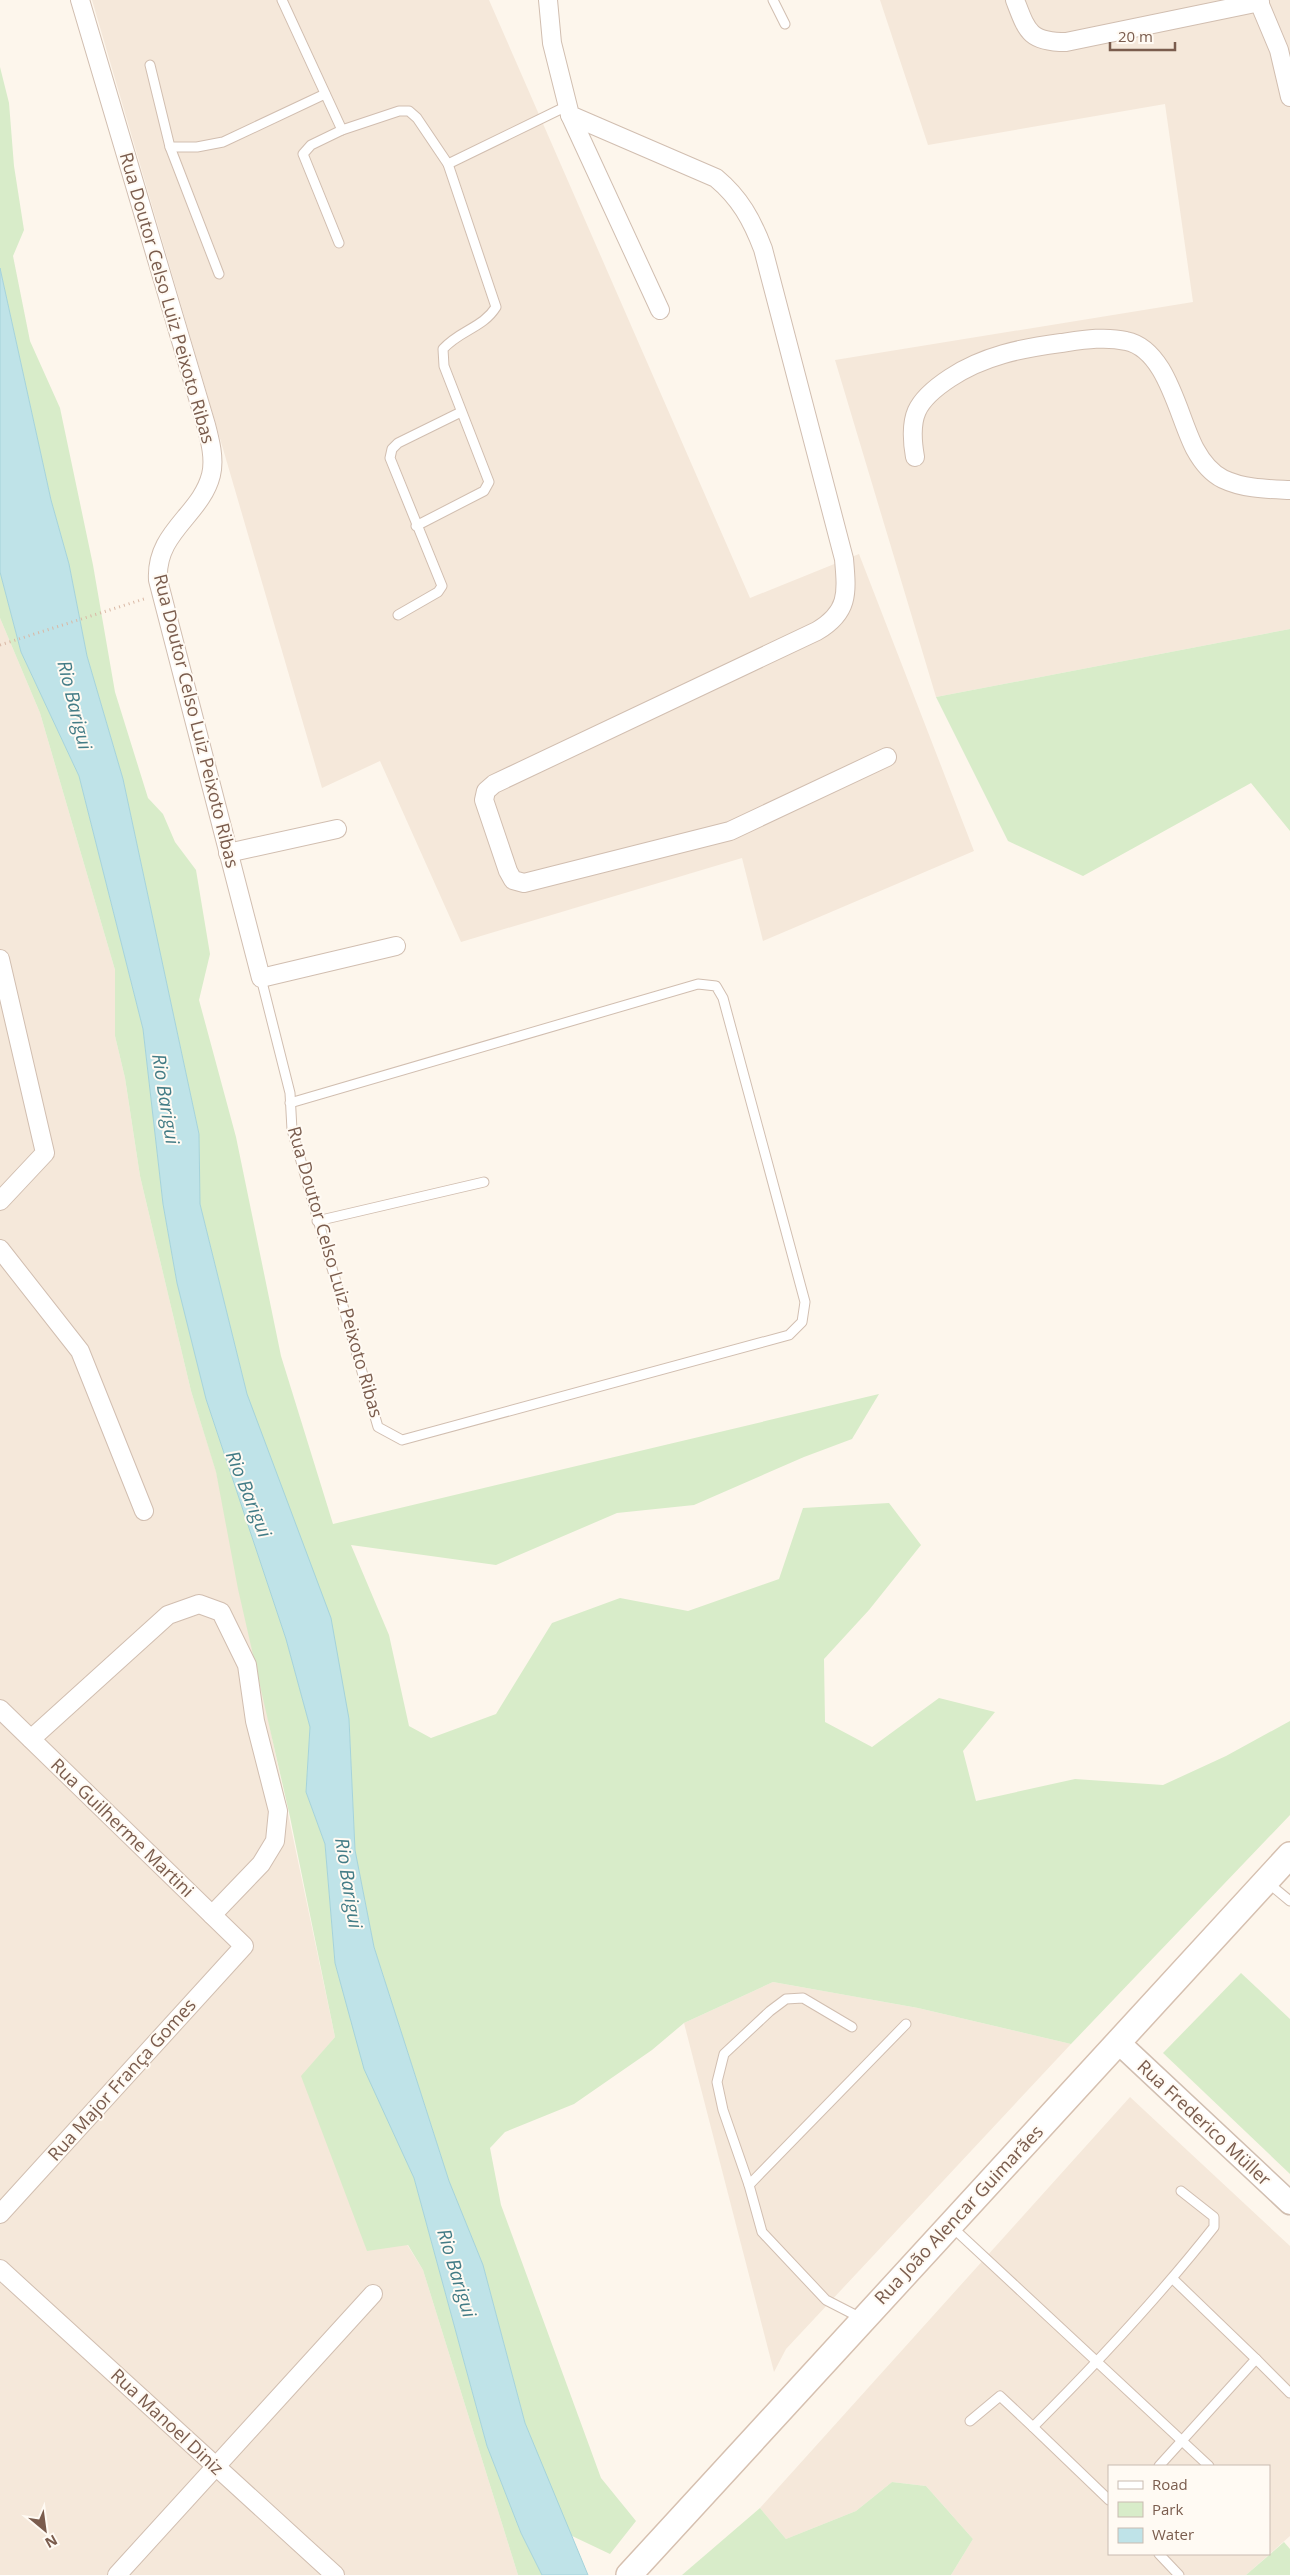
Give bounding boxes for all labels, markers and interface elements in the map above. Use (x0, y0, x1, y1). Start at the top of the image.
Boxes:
scale bar (1110, 20, 1175, 52)
text: 20 m (1118, 26, 1153, 46)
street label: Rua Doutor Celso Luiz Peixoto Ribas (115, 149, 221, 446)
street label: Rua Doutor Celso Luiz Peixoto Ribas (149, 571, 245, 870)
water label: Rio Barigui (51, 658, 99, 754)
water label: Rio Barigui (146, 1052, 186, 1147)
street label: Rua Doutor Celso Luiz Peixoto Ribas (283, 1123, 389, 1420)
water label: Rio Barigui (220, 1447, 279, 1542)
street label: Rua Guilherme Martini (46, 1753, 199, 1902)
water label: Rio Barigui (329, 1836, 369, 1931)
street label: Rua Major França Gomes (42, 1993, 201, 2166)
street label: Rua Frederico Müller (1133, 2054, 1277, 2191)
street label: Rua João Alencar Guimarães (869, 2119, 1048, 2309)
water label: Rio Barigui (431, 2226, 483, 2322)
street label: Rua Manoel Diniz (106, 2363, 229, 2480)
legend (1108, 2465, 1270, 2555)
text: Road (1152, 2474, 1188, 2494)
text: Park (1152, 2499, 1183, 2519)
north arrow (20, 2505, 70, 2555)
text: Water (1152, 2524, 1194, 2544)
text: N (42, 2531, 61, 2553)

